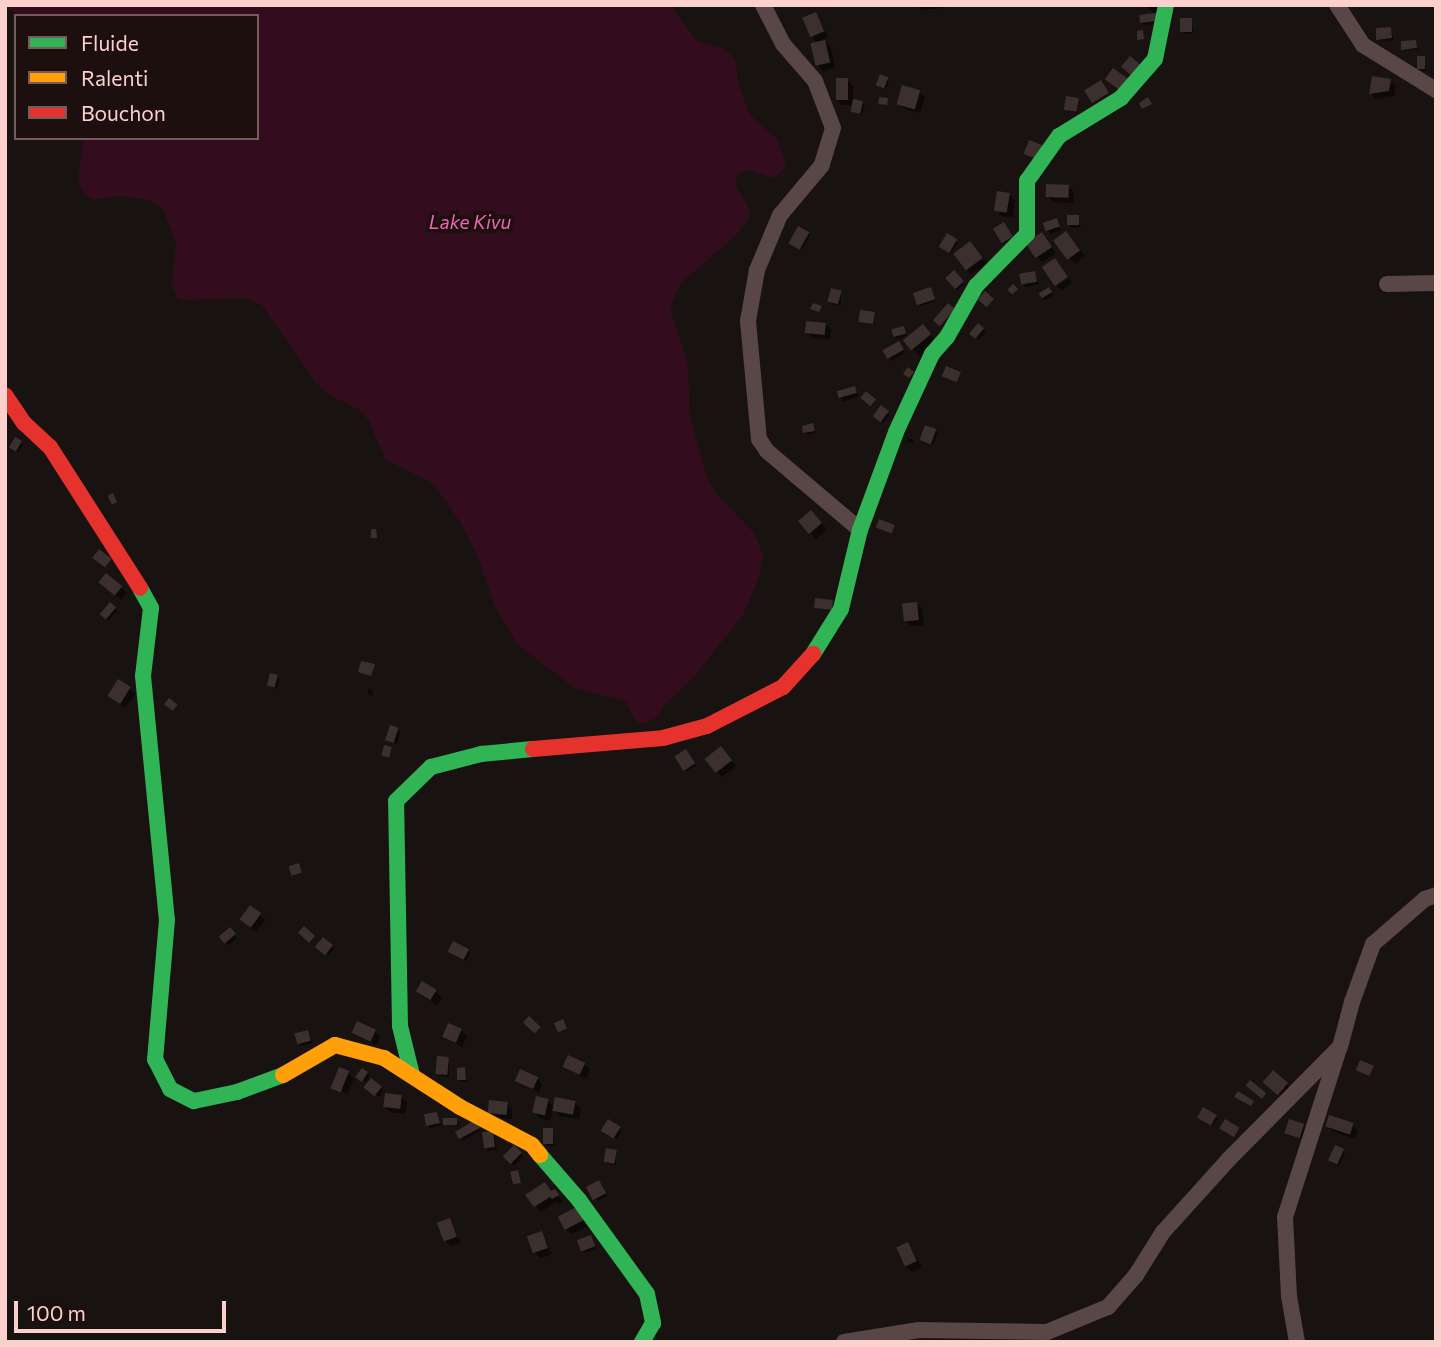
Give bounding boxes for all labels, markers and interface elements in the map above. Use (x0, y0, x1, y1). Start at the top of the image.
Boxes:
legend (14, 14, 259, 140)
text: Fluide (81, 30, 139, 55)
text: Ralenti (81, 65, 148, 90)
text: Bouchon (81, 100, 166, 125)
water label: Lake Kivu (429, 211, 511, 233)
scale bar (18, 1288, 229, 1332)
text: 100 m (27, 1300, 86, 1325)

